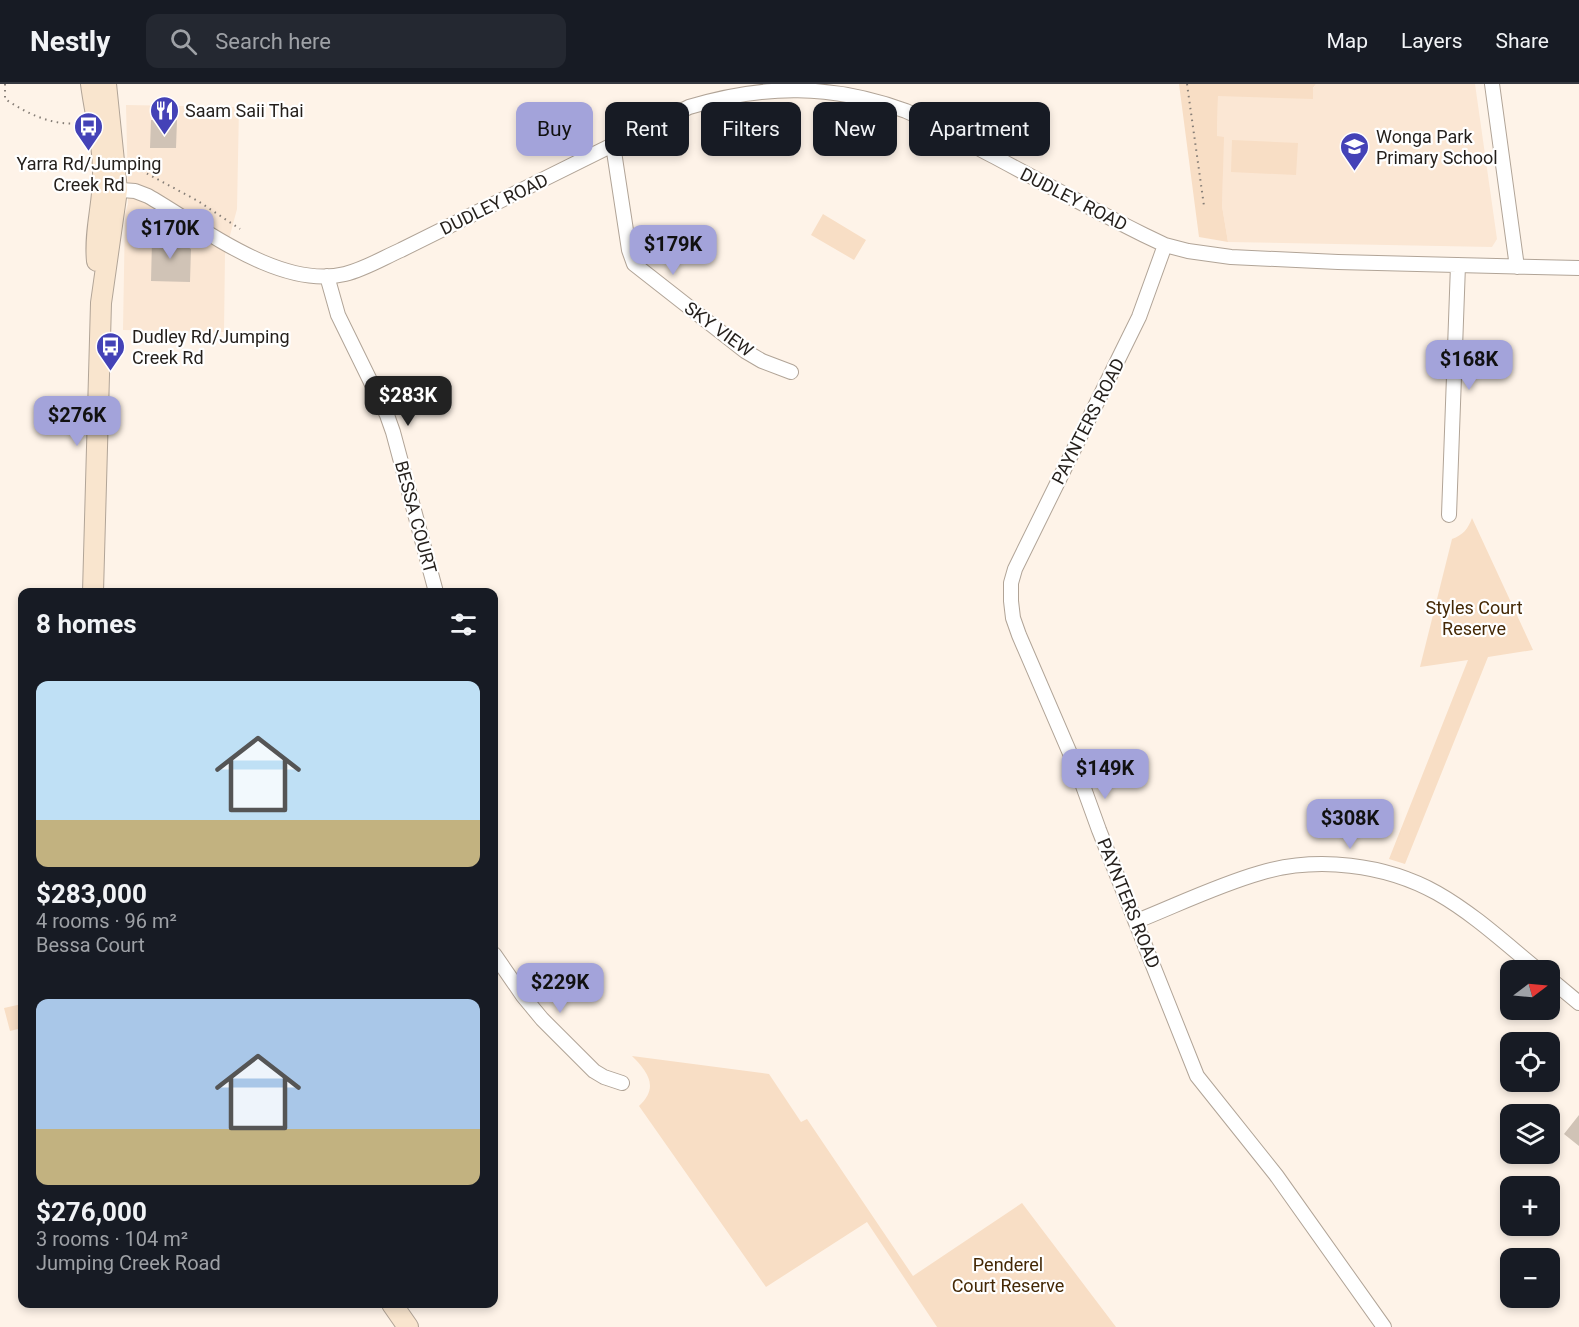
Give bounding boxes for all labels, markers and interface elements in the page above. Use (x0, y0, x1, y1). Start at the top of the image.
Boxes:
search box (146, 14, 566, 68)
text: Nestly (30, 25, 110, 58)
icon: search (167, 25, 200, 58)
text: Search here (215, 29, 331, 54)
text: Map (1326, 29, 1368, 53)
text: Layers (1401, 29, 1462, 53)
text: Share (1495, 29, 1549, 53)
restaurant icon: Saam Saii Thai (148, 94, 180, 136)
place label: Saam Saii Thai (185, 100, 304, 121)
chip: Buy (516, 102, 593, 156)
chip: Rent (605, 102, 689, 156)
chip: Filters (701, 102, 801, 156)
chip: New (813, 102, 897, 156)
chip: Apartment (909, 102, 1050, 156)
bus stop icon: Yarra Rd/Jumping Creek Rd (73, 110, 105, 152)
place label: Wonga Park Primary School (1376, 126, 1498, 168)
school or university icon: Wonga Park Primary School (1339, 130, 1371, 172)
place label: Yarra Rd/Jumping Creek Rd (17, 153, 161, 195)
street label: DUDLEY ROAD (1017, 163, 1131, 235)
street label: DUDLEY ROAD (437, 169, 551, 239)
pin: $170K (128, 209, 212, 260)
text: $170K (141, 216, 199, 240)
pin: $179K (631, 225, 715, 276)
text: $179K (644, 232, 702, 256)
street label: SKY VIEW (681, 297, 757, 361)
place label: Dudley Rd/Jumping Creek Rd (132, 326, 290, 368)
bus stop icon: Dudley Rd/Jumping Creek Rd (95, 330, 127, 372)
pin: $168K (1427, 340, 1511, 391)
text: $168K (1440, 347, 1498, 371)
street label: PAYNTERS ROAD (1047, 355, 1129, 487)
pin: $283K (366, 376, 450, 427)
text: $283K (379, 383, 437, 407)
pin: $276K (35, 396, 119, 447)
text: $276K (48, 403, 106, 427)
street label: BESSA COURT (391, 458, 441, 576)
park label: Styles Court Reserve (1425, 597, 1523, 639)
icon: filters (447, 608, 480, 641)
text: 8 homes (36, 609, 137, 639)
icon: home (204, 720, 312, 828)
pin: $149K (1063, 749, 1147, 800)
text: $149K (1076, 756, 1134, 780)
pin: $308K (1308, 799, 1392, 850)
text: $308K (1321, 806, 1379, 830)
street label: PAYNTERS ROAD (1093, 835, 1165, 971)
text: $283,000 (36, 879, 147, 909)
text: 4 rooms · 96 m² (36, 909, 177, 933)
text: Bessa Court (36, 933, 145, 957)
north arrow (1500, 960, 1560, 1020)
map controls (1500, 960, 1560, 1308)
pin: $229K (518, 963, 602, 1014)
text: $229K (531, 970, 589, 994)
button: locate (1500, 1032, 1560, 1092)
icon: home (204, 1038, 312, 1146)
button: layers (1500, 1104, 1560, 1164)
button: + (1500, 1176, 1560, 1236)
text: $276,000 (36, 1197, 147, 1227)
text: 3 rooms · 104 m² (36, 1227, 188, 1251)
button: − (1500, 1248, 1560, 1308)
text: Jumping Creek Road (36, 1251, 221, 1275)
park label: Penderel Court Reserve (952, 1254, 1064, 1296)

